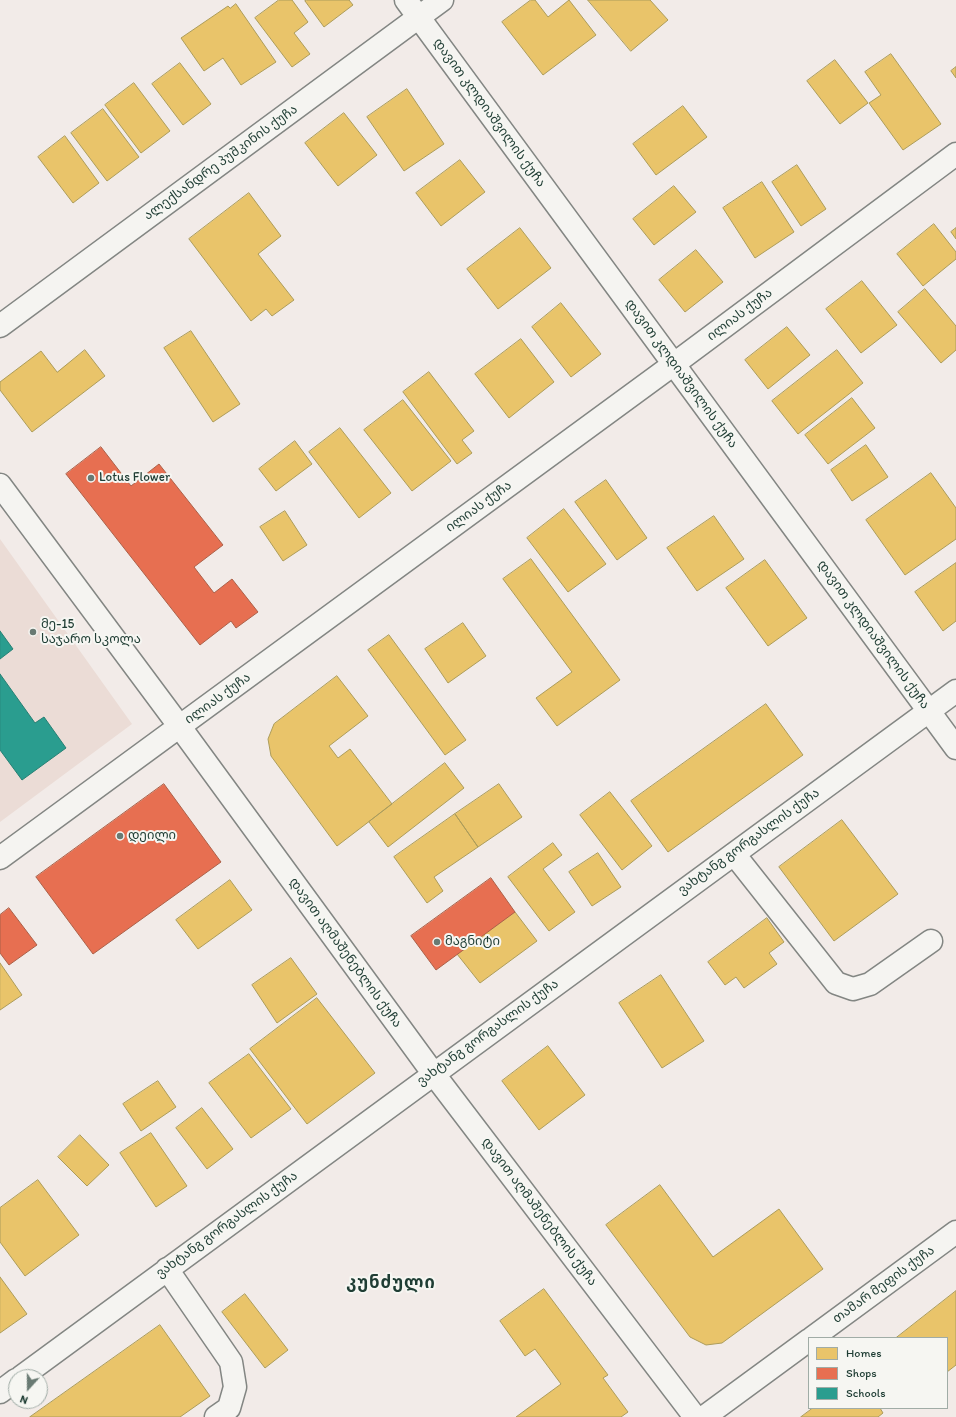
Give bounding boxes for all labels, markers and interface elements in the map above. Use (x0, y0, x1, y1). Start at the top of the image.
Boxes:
street label: დავით კლდიაშვილის ქუჩა (430, 35, 548, 191)
street label: ალექსანდრე პუშკინის ქუჩა (141, 102, 301, 224)
street label: ილიას ქუჩა (704, 285, 776, 345)
street label: დავით კლდიაშვილის ქუჩა (622, 296, 740, 452)
place label: Lotus Flower (99, 470, 170, 486)
marker: Lotus Flower (86, 473, 96, 483)
street label: ილიას ქუჩა (443, 478, 515, 536)
street label: დავით კლდიაშვილის ქუჩა (814, 557, 932, 713)
place label: მე-15 საჯარო სკოლა (41, 617, 141, 648)
marker: მე-15 საჯარო სკოლა (28, 627, 38, 637)
street label: ილიას ქუჩა (182, 670, 254, 728)
street label: ვახტანგ გორგასლის ქუჩა (675, 785, 823, 899)
place label: დეილი (128, 828, 176, 844)
marker: დეილი (115, 831, 125, 841)
street label: დავით აღმაშენებლის ქუჩა (285, 875, 405, 1031)
place label: მაგნიტი (445, 934, 500, 950)
marker: მაგნიტი (432, 937, 442, 947)
street label: ვახტანგ გორგასლის ქუჩა (414, 976, 562, 1090)
street label: დავით აღმაშენებლის ქუჩა (478, 1135, 600, 1289)
street label: ვახტანგ გორგასლის ქუჩა (153, 1168, 301, 1282)
street label: თამარ მეფის ქუჩა (830, 1243, 938, 1327)
district label: კუნძული (346, 1274, 436, 1294)
legend (808, 1337, 948, 1409)
text: Homes (846, 1346, 882, 1360)
text: Shops (846, 1366, 877, 1380)
north arrow (8, 1369, 48, 1409)
text: Schools (846, 1386, 885, 1400)
text: N (18, 1392, 30, 1407)

